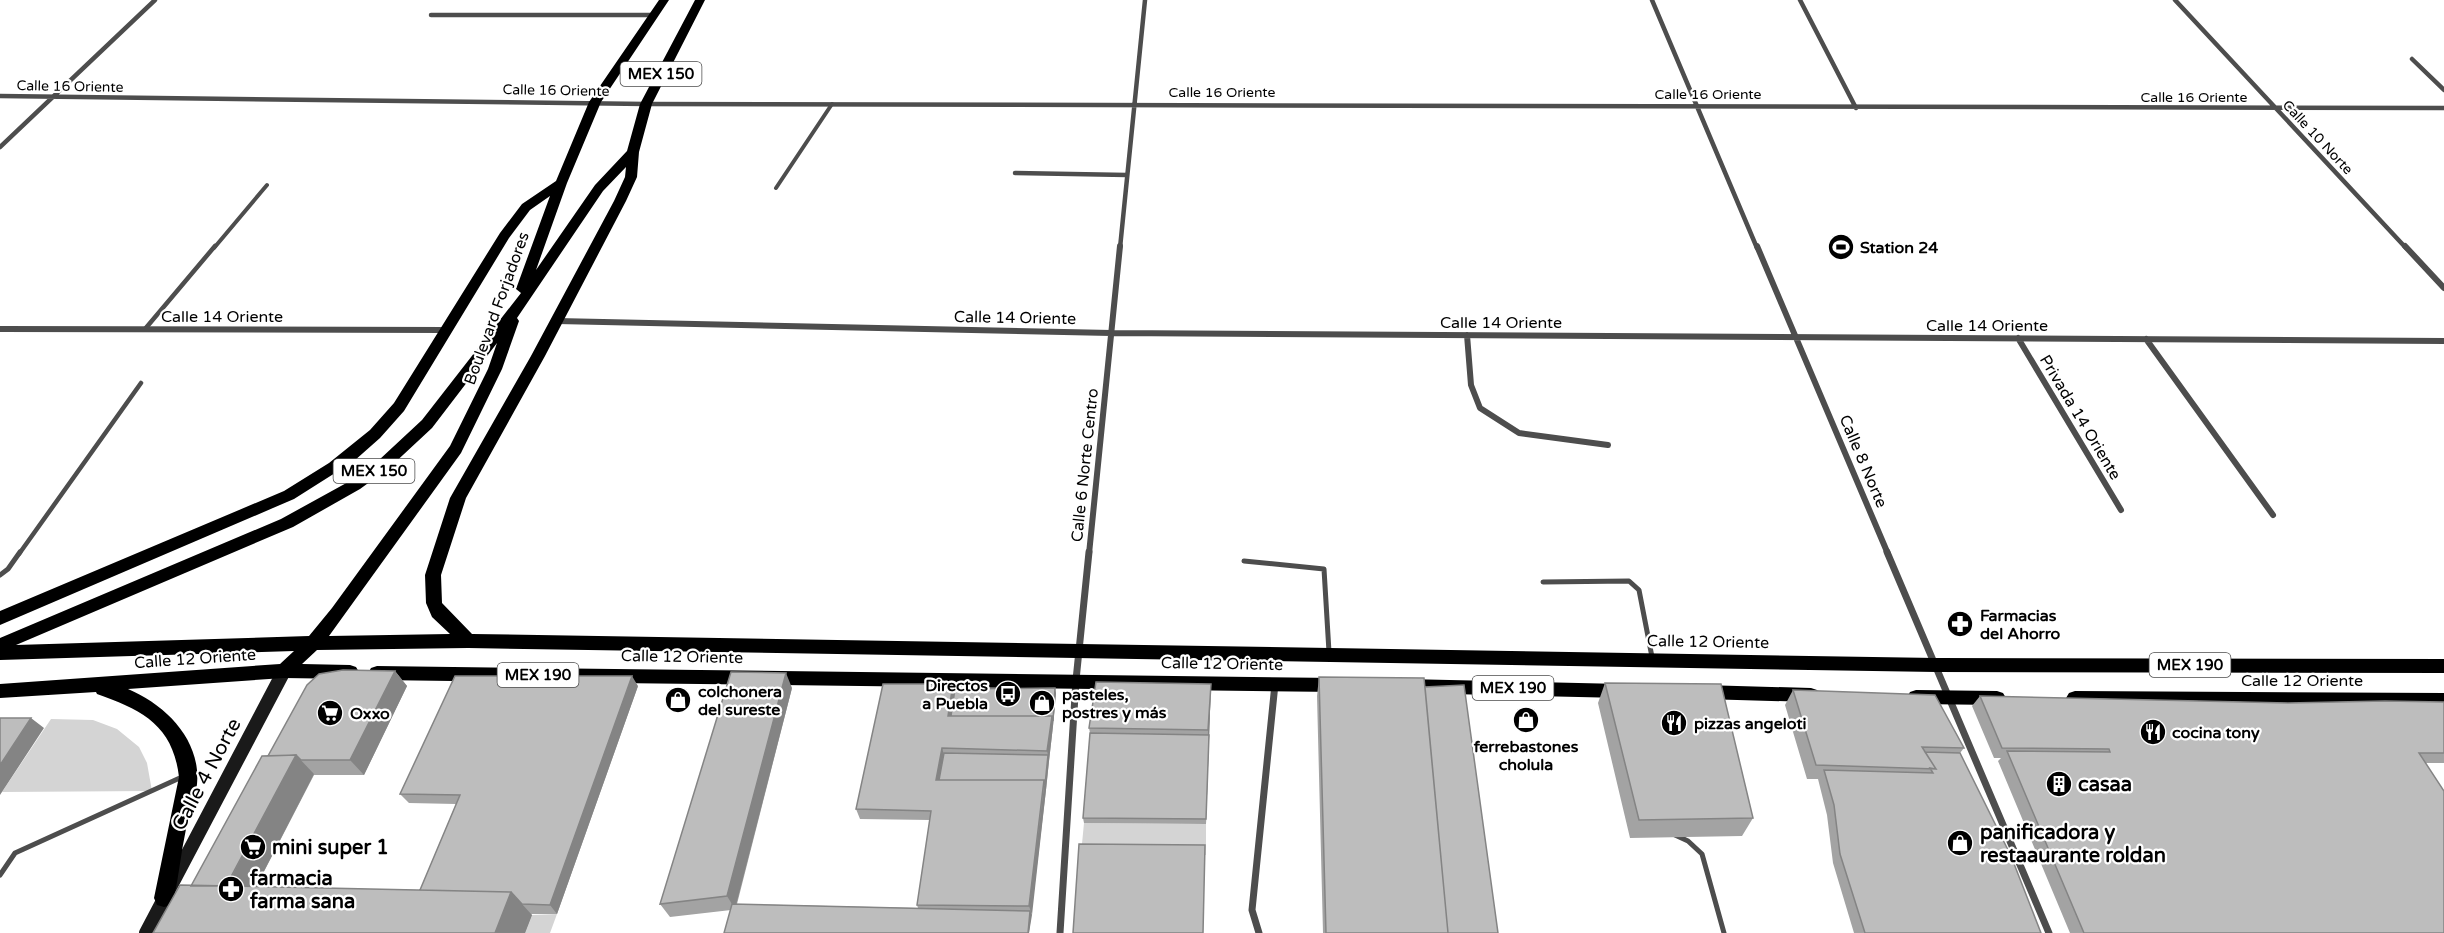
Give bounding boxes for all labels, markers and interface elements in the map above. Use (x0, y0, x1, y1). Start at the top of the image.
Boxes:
road number: MEX 150 (620, 62, 702, 86)
street label: Calle 16 Oriente (16, 77, 124, 96)
street label: Calle 16 Oriente (502, 81, 610, 100)
street label: Calle 16 Oriente (1169, 84, 1276, 101)
street label: Calle 16 Oriente (1655, 86, 1762, 103)
street label: Calle 16 Oriente (2141, 89, 2248, 106)
street label: Calle 10 Norte (2279, 97, 2356, 178)
street label: Boulevard Forjadores (460, 229, 534, 388)
sports icon: Station 24 (1826, 232, 1856, 262)
place label: Station 24 (1860, 238, 1938, 258)
street label: Calle 14 Oriente (161, 307, 283, 327)
street label: Calle 14 Oriente (954, 307, 1076, 329)
street label: Calle 14 Oriente (1440, 313, 1562, 333)
street label: Calle 14 Oriente (1926, 316, 2048, 336)
street label: Privada 14 Oriente (2035, 351, 2125, 484)
street label: Calle 6 Norte Centro (1067, 387, 1103, 543)
street label: Calle 8 Norte (1835, 412, 1892, 511)
road number: MEX 150 (334, 459, 415, 483)
place label: Farmacias del Ahorro (1980, 606, 2061, 644)
pharmacy icon: Farmacias del Ahorro (1945, 609, 1975, 639)
street label: Calle 12 Oriente (1647, 631, 1769, 653)
street label: Calle 12 Oriente (133, 645, 257, 673)
street label: Calle 12 Oriente (621, 646, 743, 668)
street label: Calle 12 Oriente (1161, 653, 1283, 675)
road number: MEX 190 (2150, 653, 2230, 677)
road number: MEX 190 (498, 663, 578, 687)
street label: Calle 12 Oriente (2241, 671, 2363, 691)
place label: Directos a Puebla (922, 676, 988, 714)
road number: MEX 190 (1472, 676, 1553, 700)
bus stop icon: Directos a Puebla (993, 679, 1023, 709)
place label: colchonera del sureste (698, 682, 782, 720)
shop icon: colchonera del sureste (663, 685, 693, 715)
place label: pasteles, postres y más (1062, 685, 1167, 723)
shop icon: pasteles, postres y más (1027, 688, 1057, 718)
supermarket icon: Oxxo (315, 698, 345, 728)
place label: Oxxo (350, 704, 390, 724)
shop icon: ferrebastones cholula (1511, 705, 1541, 735)
restaurant icon: pizzas angeloti (1659, 708, 1689, 738)
street label: Calle 4 Norte (167, 714, 247, 835)
place label: pizzas angeloti (1694, 714, 1806, 734)
restaurant icon: cocina tony (2138, 717, 2168, 747)
place label: cocina tony (2172, 723, 2260, 743)
place label: ferrebastones cholula (1473, 737, 1579, 775)
building icon: casaa (2044, 769, 2074, 799)
place label: casaa (2078, 773, 2132, 797)
place label: panificadora y restaaurante roldan (1980, 821, 2166, 868)
shop icon: panificadora y restaaurante roldan (1945, 828, 1975, 858)
supermarket icon: mini super 1 (238, 832, 268, 862)
place label: mini super 1 (272, 836, 389, 860)
place label: farmacia farma sana (250, 867, 355, 914)
pharmacy icon: farmacia farma sana (216, 874, 246, 904)

